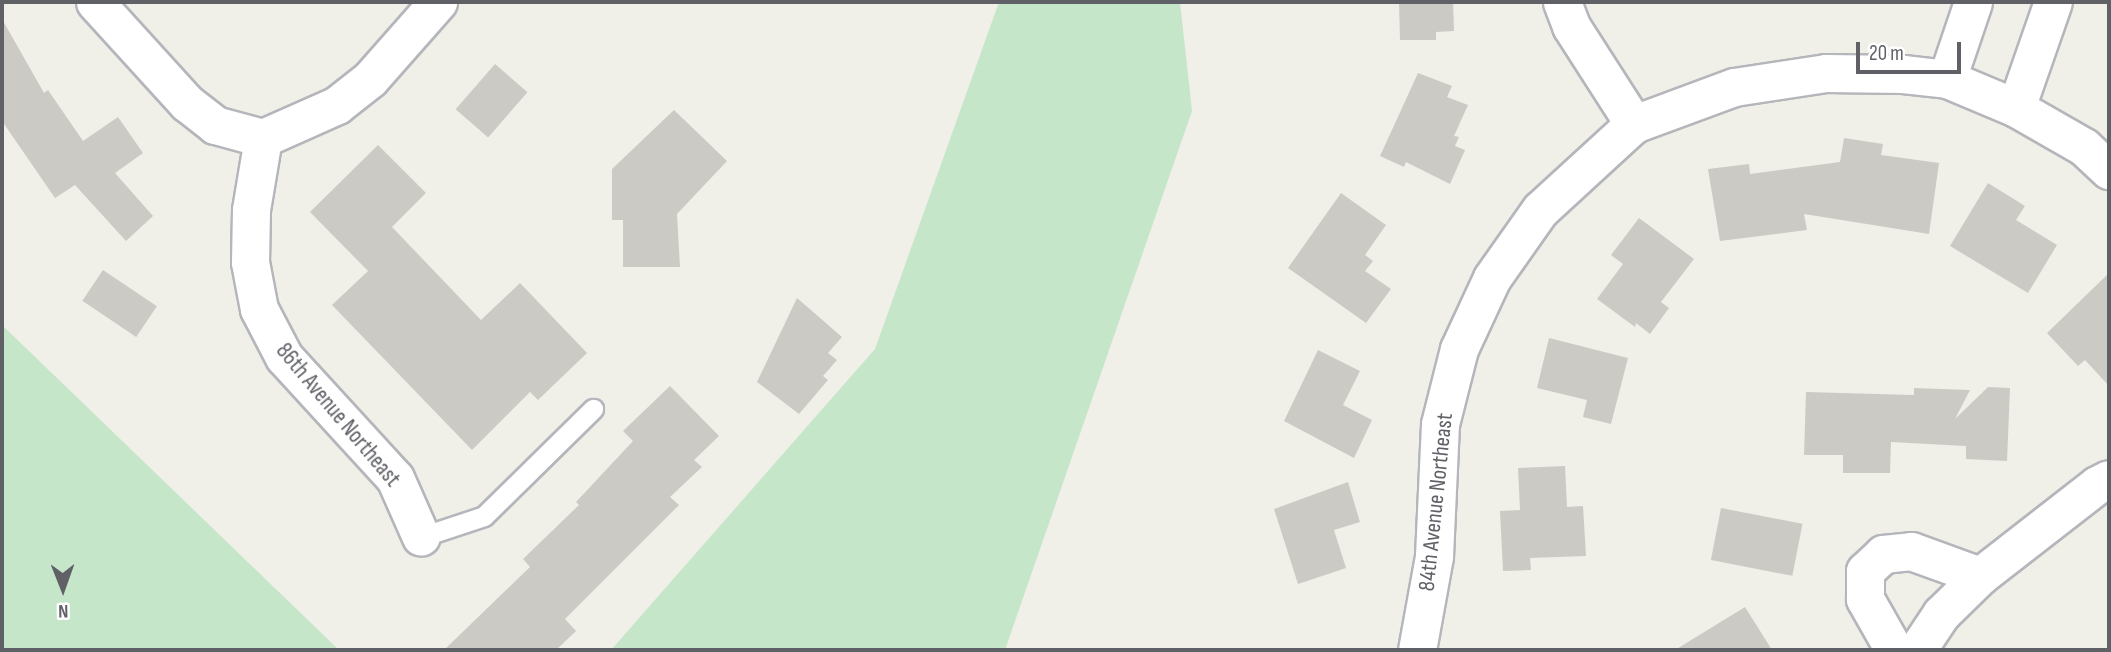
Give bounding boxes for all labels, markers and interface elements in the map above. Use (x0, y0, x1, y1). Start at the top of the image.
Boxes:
scale bar (1859, 28, 1964, 72)
text: 20 m (1869, 41, 1904, 66)
street label: 86th Avenue Northeast (270, 338, 406, 492)
street label: 84th Avenue Northeast (1413, 412, 1459, 592)
north arrow (28, 554, 98, 624)
text: N (58, 599, 69, 622)

